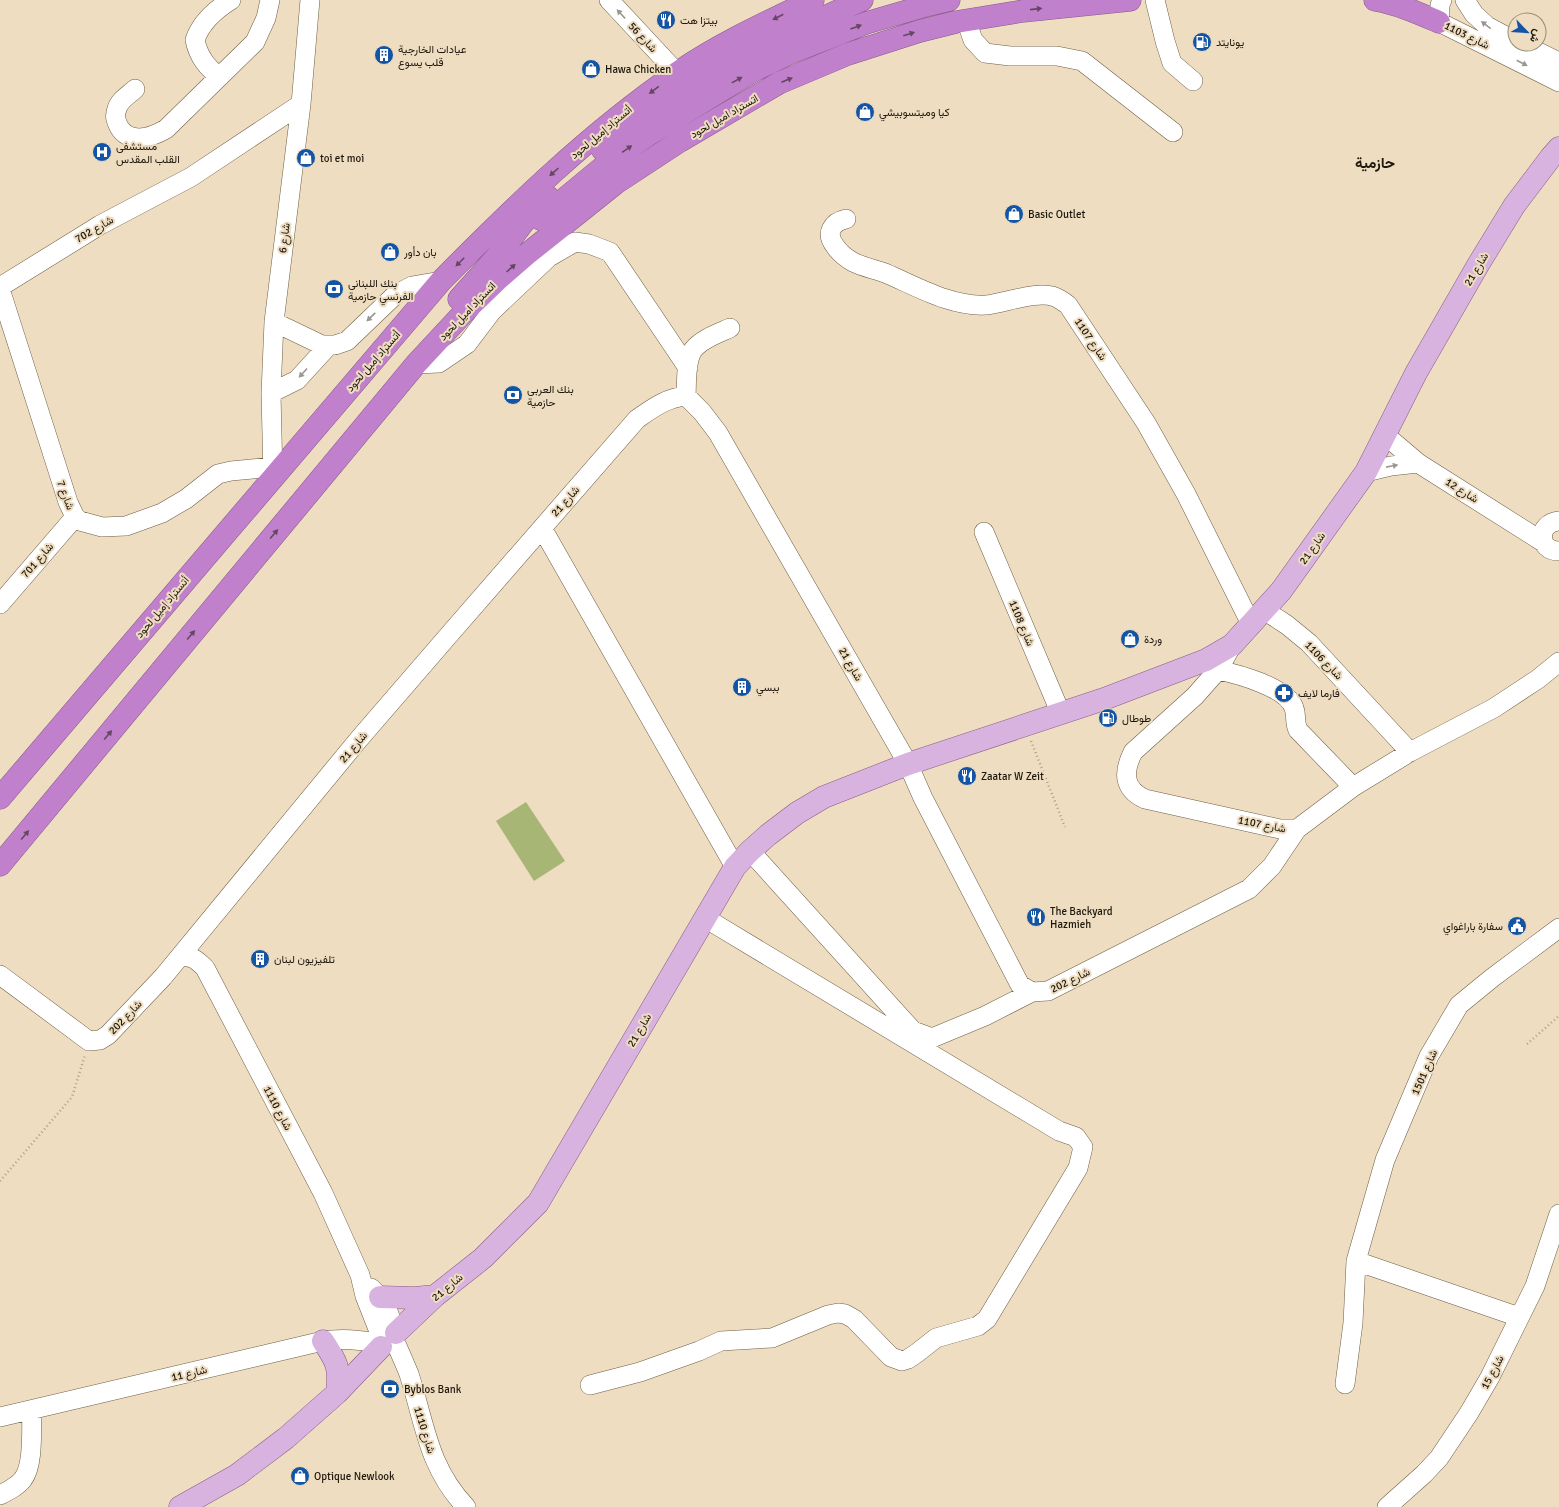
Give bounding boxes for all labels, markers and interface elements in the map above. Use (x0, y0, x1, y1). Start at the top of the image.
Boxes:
one-way arrow (1030, 6, 1042, 12)
one-way arrow (617, 9, 626, 19)
restaurant icon: بيتزا هت (655, 9, 677, 31)
north arrow (1507, 12, 1547, 52)
place label: بيتزا هت (680, 14, 718, 27)
one-way arrow (772, 14, 784, 20)
street label: شارع 1103 (1442, 19, 1492, 53)
street label: شارع 56 (625, 20, 660, 56)
one-way arrow (1481, 20, 1492, 29)
one-way arrow (850, 23, 862, 29)
text: ش (1527, 27, 1544, 45)
one-way arrow (903, 31, 915, 37)
fuel station icon: يونايتد (1191, 31, 1213, 53)
place label: يونايتد (1216, 36, 1244, 49)
place label: عيادات الخارجية قلب يسوع (398, 43, 467, 70)
building icon: عيادات الخارجية قلب يسوع (373, 44, 395, 66)
shop icon: Hawa Chicken (580, 58, 602, 80)
one-way arrow (1517, 60, 1528, 66)
place label: Hawa Chicken (605, 63, 671, 76)
one-way arrow (731, 76, 743, 83)
one-way arrow (782, 77, 793, 83)
one-way arrow (649, 86, 659, 94)
street label: اتستراد اميل لحود (688, 92, 761, 141)
shop icon: كيا وميتسوبيشي (854, 101, 876, 123)
street label: أتستراد إميل لحود (568, 103, 635, 162)
place label: كيا وميتسوبيشي (879, 106, 950, 122)
place label: مستشفى القلب المقدس (116, 140, 180, 166)
hospital icon: مستشفى القلب المقدس (91, 141, 113, 163)
one-way arrow (622, 145, 633, 153)
shop icon: toi et moi (295, 147, 317, 169)
place label: toi et moi (320, 152, 364, 165)
district label: حازمية (1355, 154, 1395, 172)
one-way arrow (548, 168, 559, 177)
shop icon: Basic Outlet (1003, 203, 1025, 225)
place label: Basic Outlet (1028, 208, 1085, 221)
street label: شارع 702 (73, 213, 117, 247)
street label: شارع 6 (276, 222, 294, 254)
shop icon: بان دأور (379, 241, 401, 263)
place label: بان دأور (403, 246, 436, 259)
street label: شارع 21 (1461, 250, 1492, 289)
one-way arrow (455, 257, 465, 267)
one-way arrow (506, 263, 516, 272)
place label: بنك اللبناني الفرنسي حازمية (348, 277, 413, 306)
bank icon: بنك اللبناني الفرنسي حازمية (323, 278, 345, 300)
street label: اتستراد اميل لحود (436, 279, 499, 343)
one-way arrow (366, 312, 376, 322)
street label: شارع 1107 (1071, 316, 1110, 364)
street label: أتستراد إميل لحود (343, 328, 404, 394)
one-way arrow (299, 368, 308, 378)
place label: بنك العربي حازمية (527, 383, 574, 409)
bank icon: بنك العربي حازمية (502, 384, 524, 406)
one-way arrow (1386, 463, 1398, 469)
street label: شارع 12 (1442, 475, 1481, 507)
street label: شارع 7 (53, 479, 77, 512)
street label: شارع 21 (549, 483, 583, 520)
one-way arrow (269, 529, 278, 540)
street label: شارع 21 (1297, 529, 1329, 568)
street label: شارع 701 (19, 540, 57, 581)
street label: أتستراد إميل لحود (133, 574, 192, 641)
street label: شارع 1108 (1005, 598, 1037, 649)
shop icon: وردة (1119, 628, 1141, 650)
one-way arrow (186, 629, 195, 640)
place label: وردة (1144, 633, 1162, 646)
street label: شارع 1106 (1301, 638, 1345, 683)
street label: شارع 21 (835, 645, 865, 684)
building icon: ببسي (731, 676, 753, 698)
place label: ببسي (756, 681, 779, 697)
pharmacy icon: فارما لايف (1273, 682, 1295, 704)
place label: فارما لايف (1298, 687, 1340, 700)
fuel station icon: طوطال (1097, 707, 1119, 729)
place label: طوطال (1122, 712, 1151, 725)
one-way arrow (103, 729, 112, 740)
street label: شارع 21 (337, 729, 371, 766)
restaurant icon: Zaatar W Zeit (956, 765, 978, 787)
place label: Zaatar W Zeit (981, 770, 1044, 783)
street label: شارع 1107 (1237, 814, 1287, 837)
one-way arrow (20, 829, 29, 840)
place label: The Backyard Hazmieh (1050, 905, 1113, 931)
restaurant icon: The Backyard Hazmieh (1025, 906, 1047, 928)
public building icon: سفارة باراغواي (1506, 915, 1528, 937)
place label: سفارة باراغواي (1443, 920, 1503, 936)
building icon: تلفيزيون لبنان (249, 948, 271, 970)
place label: تلفيزيون لبنان (274, 953, 335, 966)
street label: شارع 202 (1048, 965, 1093, 996)
street label: شارع 202 (106, 997, 146, 1038)
street label: شارع 21 (625, 1011, 655, 1050)
street label: شارع 1501 (1409, 1047, 1441, 1097)
street label: شارع 1110 (260, 1084, 295, 1133)
street label: شارع 21 (429, 1270, 466, 1305)
street label: شارع 15 (1478, 1353, 1508, 1392)
street label: شارع 11 (170, 1363, 209, 1385)
bank icon: Byblos Bank (379, 1378, 401, 1400)
place label: Byblos Bank (404, 1383, 462, 1396)
street label: شارع 1110 (410, 1405, 438, 1456)
shop icon: Optique Newlook (289, 1465, 311, 1487)
place label: Optique Newlook (314, 1470, 395, 1483)

